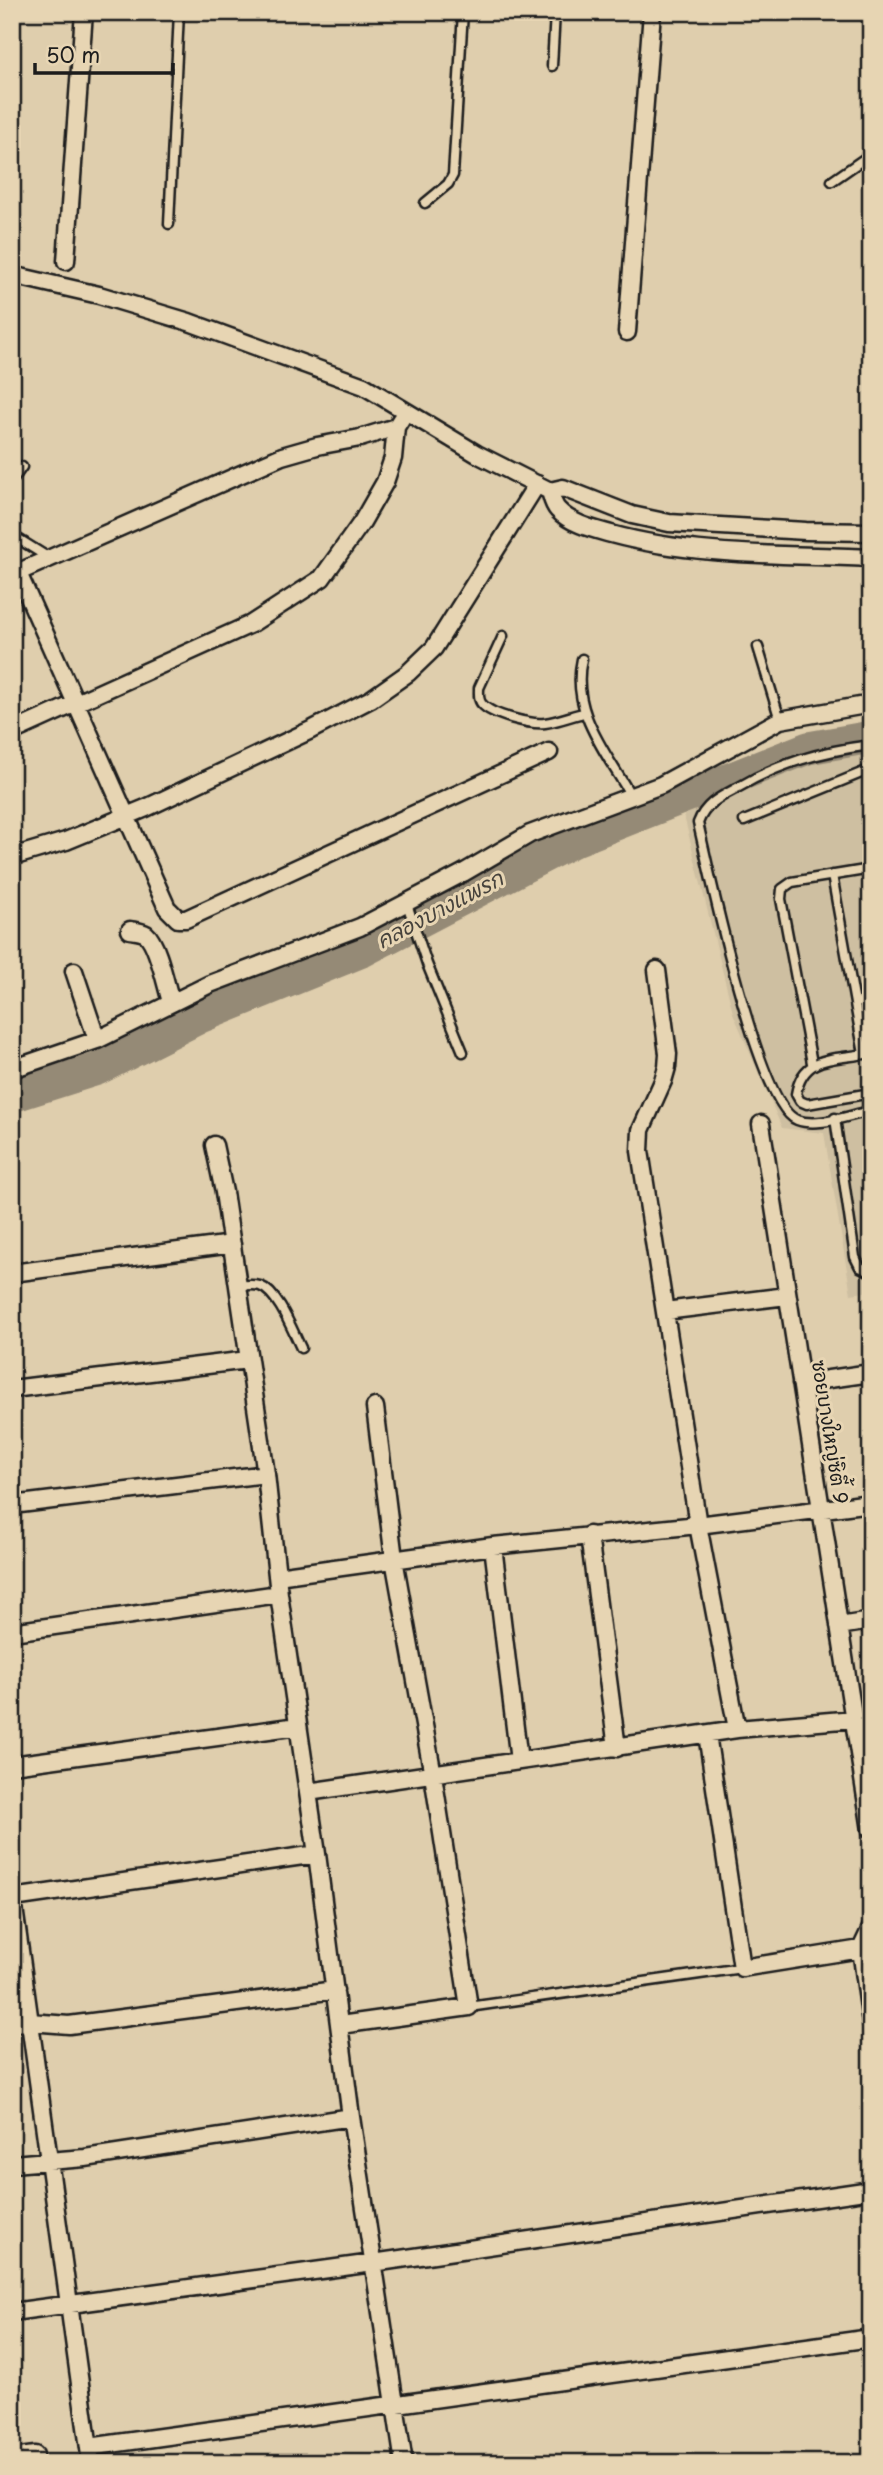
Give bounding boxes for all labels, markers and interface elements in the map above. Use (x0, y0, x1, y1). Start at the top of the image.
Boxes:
scale bar (35, 32, 173, 76)
text: 50 m (46, 38, 100, 70)
water label: คลองบางแพรก (370, 861, 509, 955)
street label: ซอยบางใหญ่ซิตี้ 9 (806, 1358, 857, 1506)

